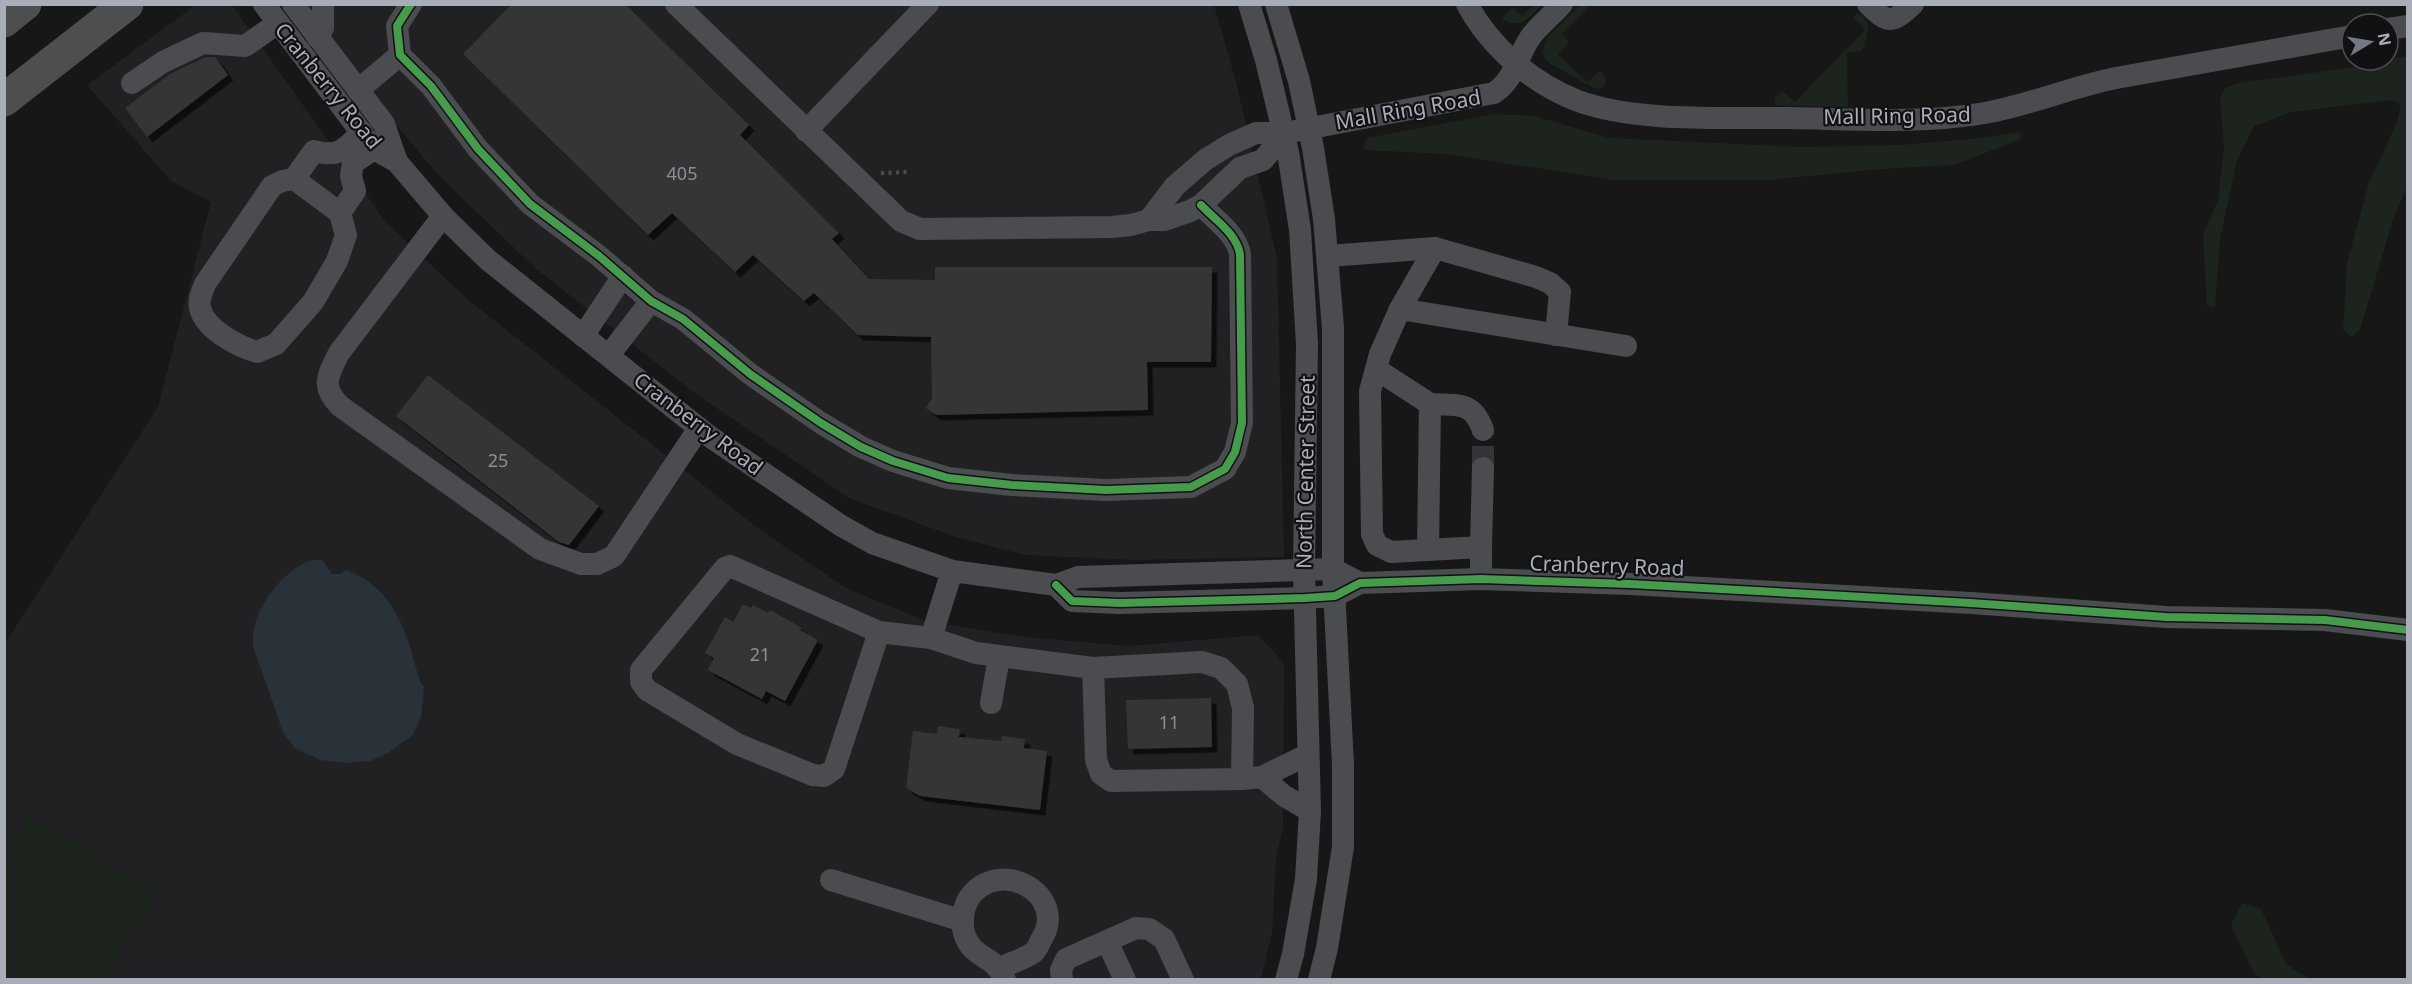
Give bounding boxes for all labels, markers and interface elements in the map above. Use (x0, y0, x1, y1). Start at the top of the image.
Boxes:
north arrow (2340, 12, 2400, 72)
street label: Cranberry Road (269, 16, 388, 154)
text: N (2373, 31, 2397, 48)
street label: Mall Ring Road (1333, 82, 1483, 136)
street label: Mall Ring Road (1823, 100, 1971, 130)
house number: 405 (667, 161, 697, 185)
street label: Cranberry Road (628, 365, 769, 481)
street label: North Center Street (1289, 375, 1321, 569)
house number: 25 (488, 448, 508, 472)
street label: Cranberry Road (1529, 548, 1685, 582)
house number: 21 (750, 642, 770, 666)
house number: 11 (1159, 710, 1179, 734)

